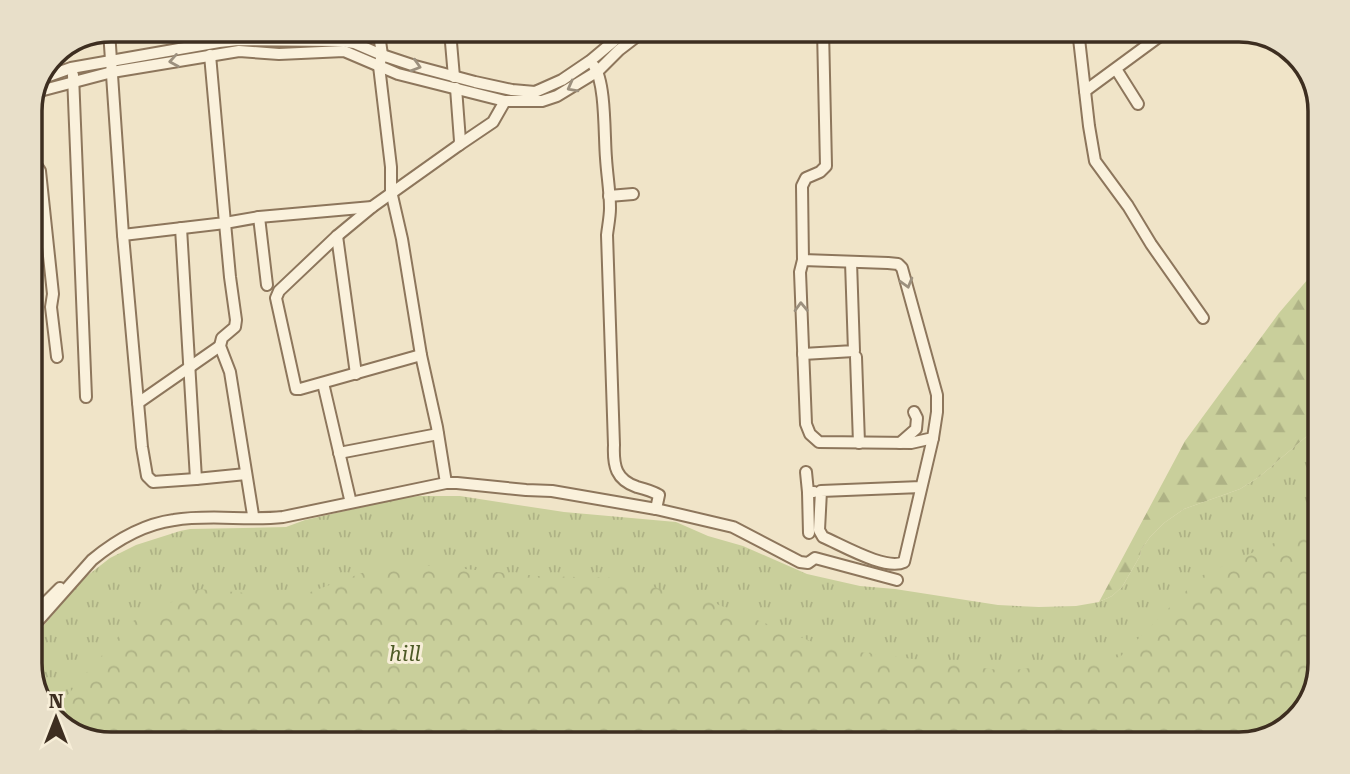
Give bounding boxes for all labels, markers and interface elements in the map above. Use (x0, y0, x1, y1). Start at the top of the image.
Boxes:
one-way arrow (168, 53, 180, 68)
one-way arrow (410, 57, 422, 72)
one-way arrow (567, 79, 580, 92)
one-way arrow (899, 277, 913, 289)
one-way arrow (794, 301, 809, 312)
park label: hill (389, 642, 421, 666)
north arrow (21, 683, 91, 753)
text: N (49, 690, 64, 713)

